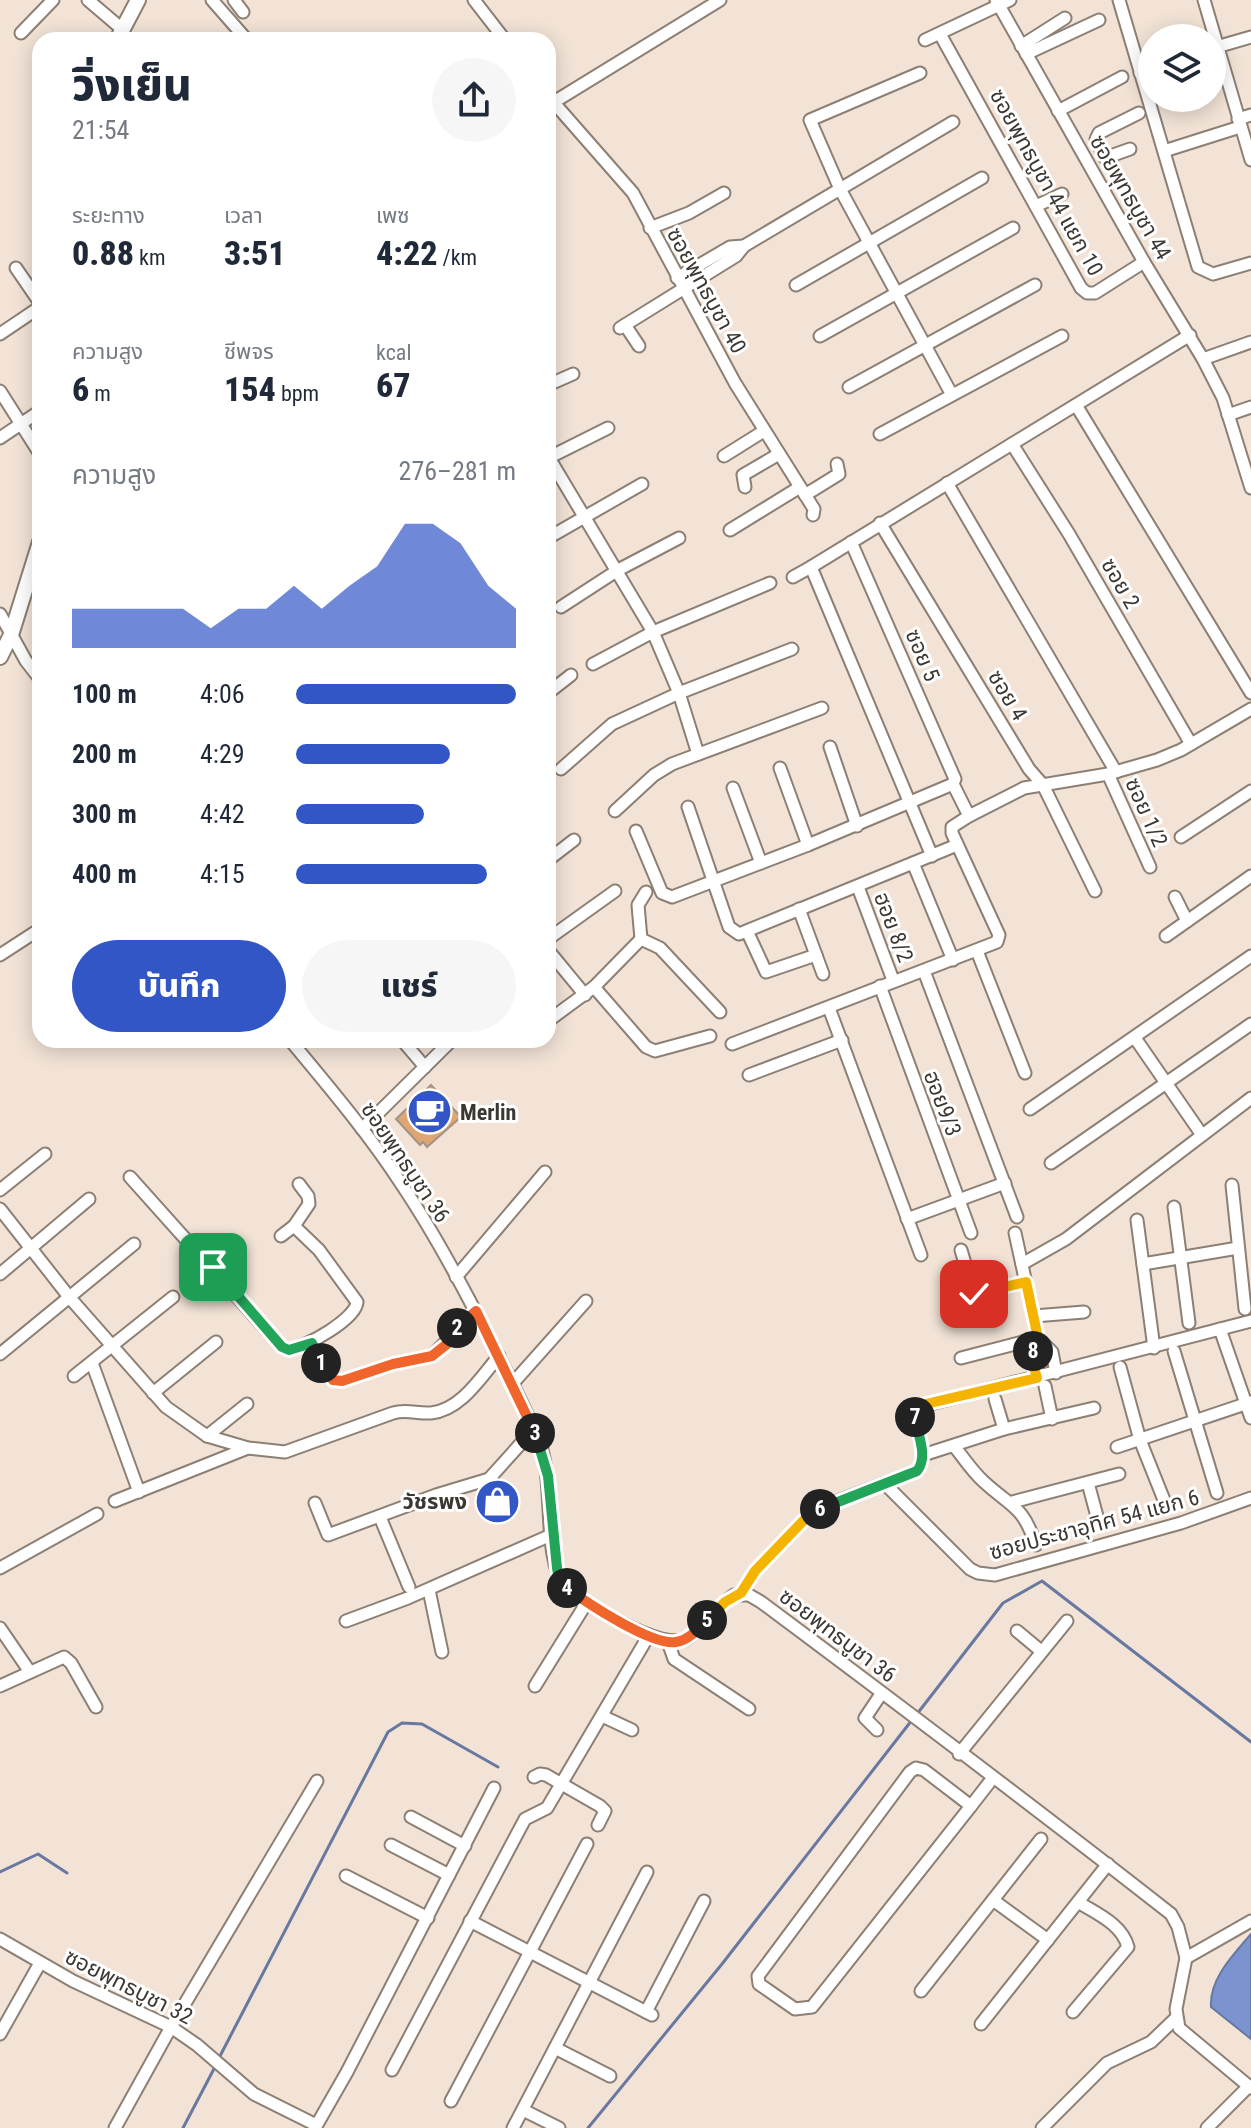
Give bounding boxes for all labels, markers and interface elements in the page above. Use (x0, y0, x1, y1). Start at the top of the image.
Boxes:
map controls (1138, 24, 1226, 112)
button: layers (1138, 24, 1226, 112)
button: share (432, 58, 516, 142)
text: วิ่งเย็น (72, 59, 192, 111)
street label: ซอยพุทธบูชา 44 แยก 10 (984, 85, 1108, 280)
text: 21:54 (72, 115, 129, 145)
street label: ซอยพุทธบูชา 44 (1084, 131, 1176, 265)
text: ระยะทาง (72, 203, 145, 228)
text: เวลา (224, 203, 263, 228)
text: เพซ (376, 203, 410, 228)
street label: ซอยพุทธบูชา 40 (661, 223, 751, 358)
text: 0.88 (72, 233, 134, 273)
text: 3:51 (224, 233, 285, 273)
text: 4:22 (376, 233, 437, 273)
text: km (134, 245, 165, 270)
text: /km (437, 245, 477, 270)
text: ความสูง (72, 339, 143, 364)
text: ชีพจร (224, 339, 274, 364)
text: kcal (376, 340, 411, 365)
text: 67 (376, 365, 411, 405)
text: 6 (72, 369, 89, 409)
text: 154 (224, 369, 276, 409)
text: m (89, 381, 111, 406)
text: bpm (276, 381, 319, 406)
text: 276–281 m (399, 456, 516, 486)
text: ความสูง (72, 460, 156, 490)
street label: ซอย 2 (1096, 554, 1145, 613)
street label: ซอย 5 (901, 626, 945, 685)
street label: ซอย 4 (983, 666, 1032, 725)
text: 100 m (72, 679, 137, 709)
text: 4:06 (200, 679, 245, 709)
text: 200 m (72, 739, 137, 769)
text: 4:29 (200, 739, 245, 769)
street label: ซอย 1/2 (1120, 774, 1173, 851)
text: 300 m (72, 799, 137, 829)
text: 4:42 (200, 799, 245, 829)
text: 400 m (72, 859, 137, 889)
text: 4:15 (200, 859, 245, 889)
street label: ฮอย 8/2 (869, 889, 918, 966)
button: บันทึก (72, 940, 286, 1032)
button: แชร์ (302, 940, 516, 1032)
street label: ฮอย9/3 (919, 1067, 966, 1139)
cafe icon: Merlin (405, 1088, 453, 1136)
street label: ซอยพุทธบูชา 36 (355, 1097, 455, 1228)
place label: Merlin (460, 1100, 516, 1125)
pin (179, 1233, 247, 1301)
icon: arrive (191, 1245, 235, 1289)
pin (940, 1260, 1008, 1328)
icon: check (952, 1272, 996, 1316)
pin: 2 (437, 1308, 477, 1348)
text: 2 (451, 1315, 463, 1340)
pin: 8 (1013, 1331, 1053, 1371)
text: 8 (1027, 1338, 1039, 1363)
pin: 1 (301, 1343, 341, 1383)
text: 1 (315, 1350, 327, 1375)
pin: 7 (895, 1397, 935, 1437)
text: 7 (909, 1404, 921, 1429)
pin: 3 (515, 1413, 555, 1453)
text: 3 (529, 1420, 541, 1445)
shop icon: วัชรพง (474, 1477, 522, 1525)
street label: ซอยประชาอุทิศ 54 แยก 6 (987, 1484, 1202, 1565)
place label: วัชรพง (403, 1489, 467, 1514)
pin: 6 (800, 1489, 840, 1529)
text: 6 (814, 1496, 826, 1521)
pin: 4 (547, 1568, 587, 1608)
text: 4 (561, 1575, 573, 1600)
street label: ซอยพุทธบูชา 36 (774, 1583, 901, 1688)
pin: 5 (687, 1600, 727, 1640)
text: 5 (701, 1607, 713, 1632)
street label: ซอยพุทธบูชา 32 (60, 1944, 197, 2030)

